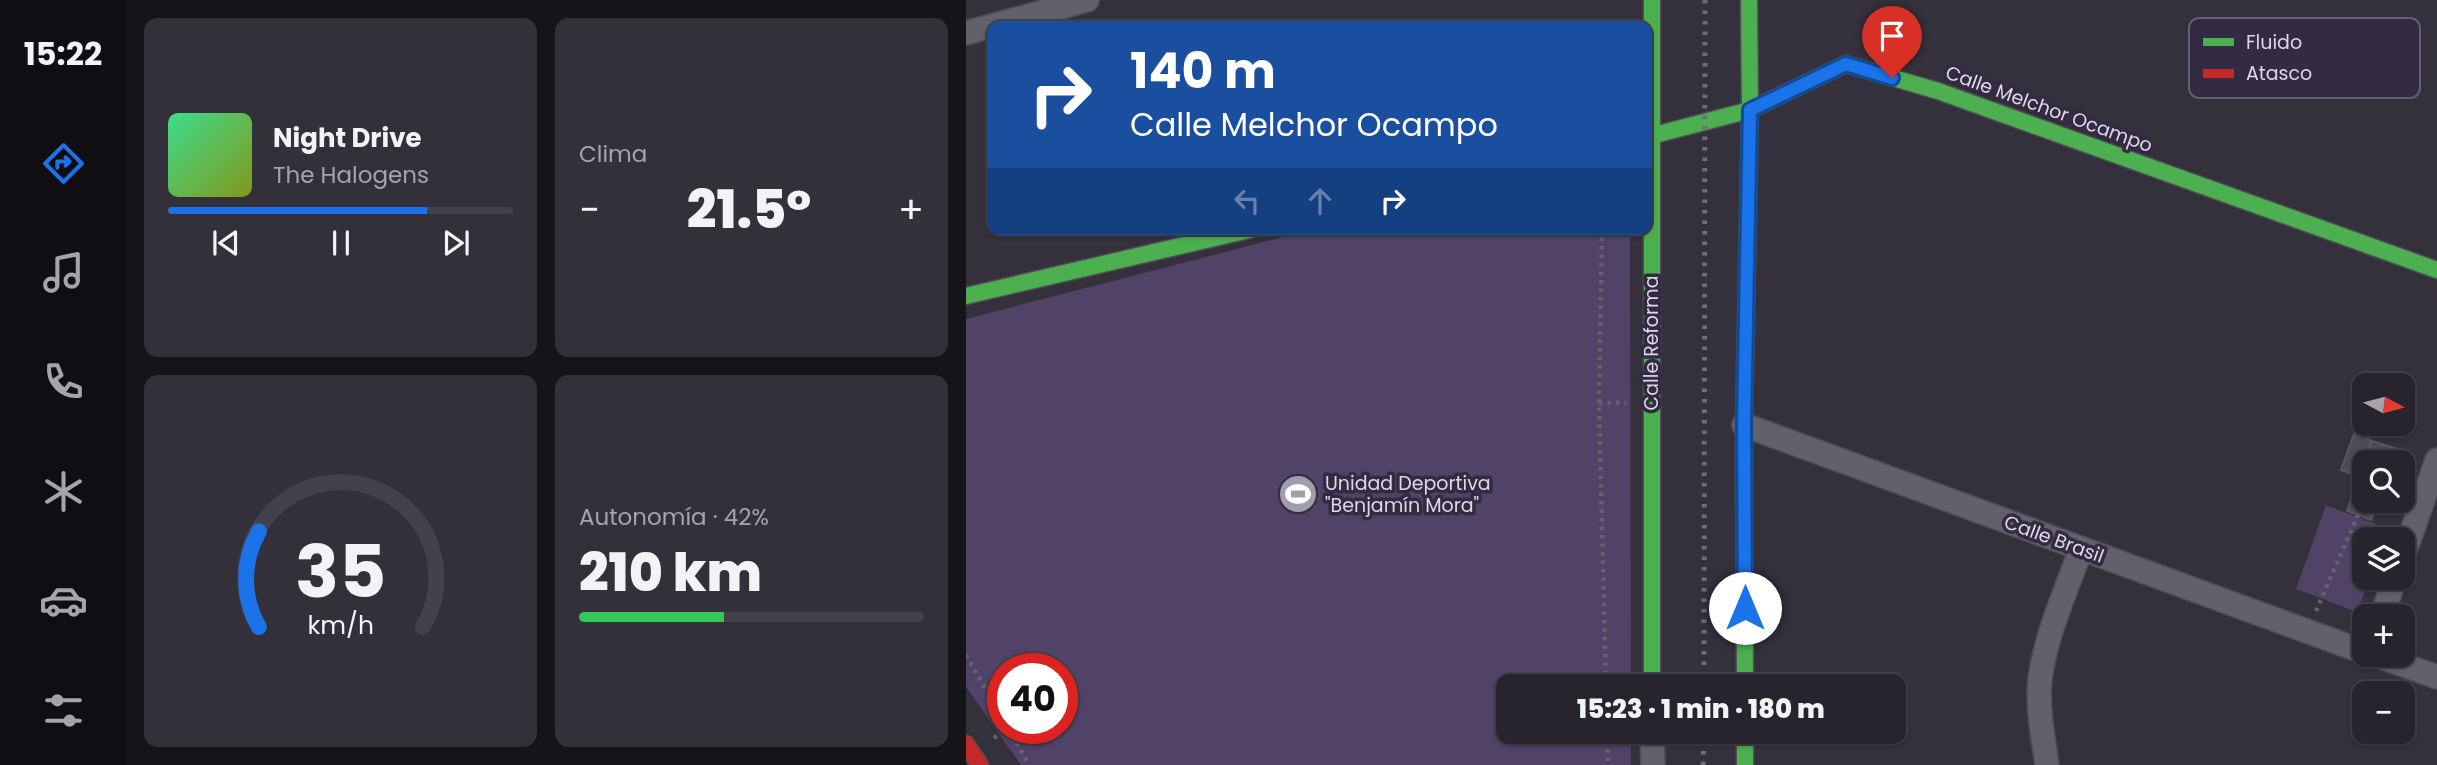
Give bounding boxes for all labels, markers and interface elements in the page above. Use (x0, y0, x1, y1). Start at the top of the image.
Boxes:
pin (1862, 6, 1922, 78)
icon: arrive (1873, 17, 1911, 55)
legend (2189, 18, 2420, 98)
text: Fluido (2246, 29, 2302, 56)
text: 15:22 (24, 31, 102, 76)
text: 140 m (1130, 37, 1276, 105)
icon: right (1015, 49, 1106, 140)
street label: Calle Melchor Ocampo (1942, 59, 2156, 159)
text: Atasco (2246, 60, 2312, 87)
text: Calle Melchor Ocampo (1130, 102, 1498, 147)
text: Night Drive (273, 120, 421, 156)
text: Clima (579, 138, 647, 170)
icon: directions (39, 139, 88, 188)
text: The Halogens (273, 159, 429, 191)
text: 21.5° (687, 173, 811, 246)
icon: left (1228, 182, 1266, 220)
icon: ahead (1301, 182, 1339, 220)
icon: right (1374, 182, 1412, 220)
text: − (579, 183, 600, 236)
text: + (898, 183, 924, 236)
icon: previous (207, 224, 245, 262)
icon: pause (322, 224, 360, 262)
icon: next (437, 224, 475, 262)
icon: music (39, 248, 88, 297)
street label: Calle Reforma (1638, 276, 1665, 410)
icon: phone (39, 357, 88, 406)
north arrow (2352, 373, 2415, 436)
map controls (2352, 373, 2415, 744)
button: search (2352, 450, 2415, 513)
icon: climate (39, 467, 88, 516)
place label: Unidad Deportiva "Benjamín Mora" (1325, 470, 1491, 519)
sports icon: Unidad Deportiva "Benjamín Mora" (1277, 473, 1319, 515)
text: Autonomía · 42% (579, 501, 769, 533)
street label: Calle Brasil (2000, 508, 2108, 570)
text: 35 (295, 521, 386, 622)
button: layers (2352, 527, 2415, 590)
text: 210 km (579, 536, 762, 609)
position arrow (1708, 571, 1782, 645)
icon: car (39, 576, 88, 625)
button: + (2352, 604, 2415, 667)
text: km/h (307, 608, 374, 643)
speed limit sign: 40 (987, 653, 1078, 744)
button: − (2352, 681, 2415, 744)
icon: filters (39, 686, 88, 735)
text: 15:23 · 1 min · 180 m (1577, 691, 1825, 727)

